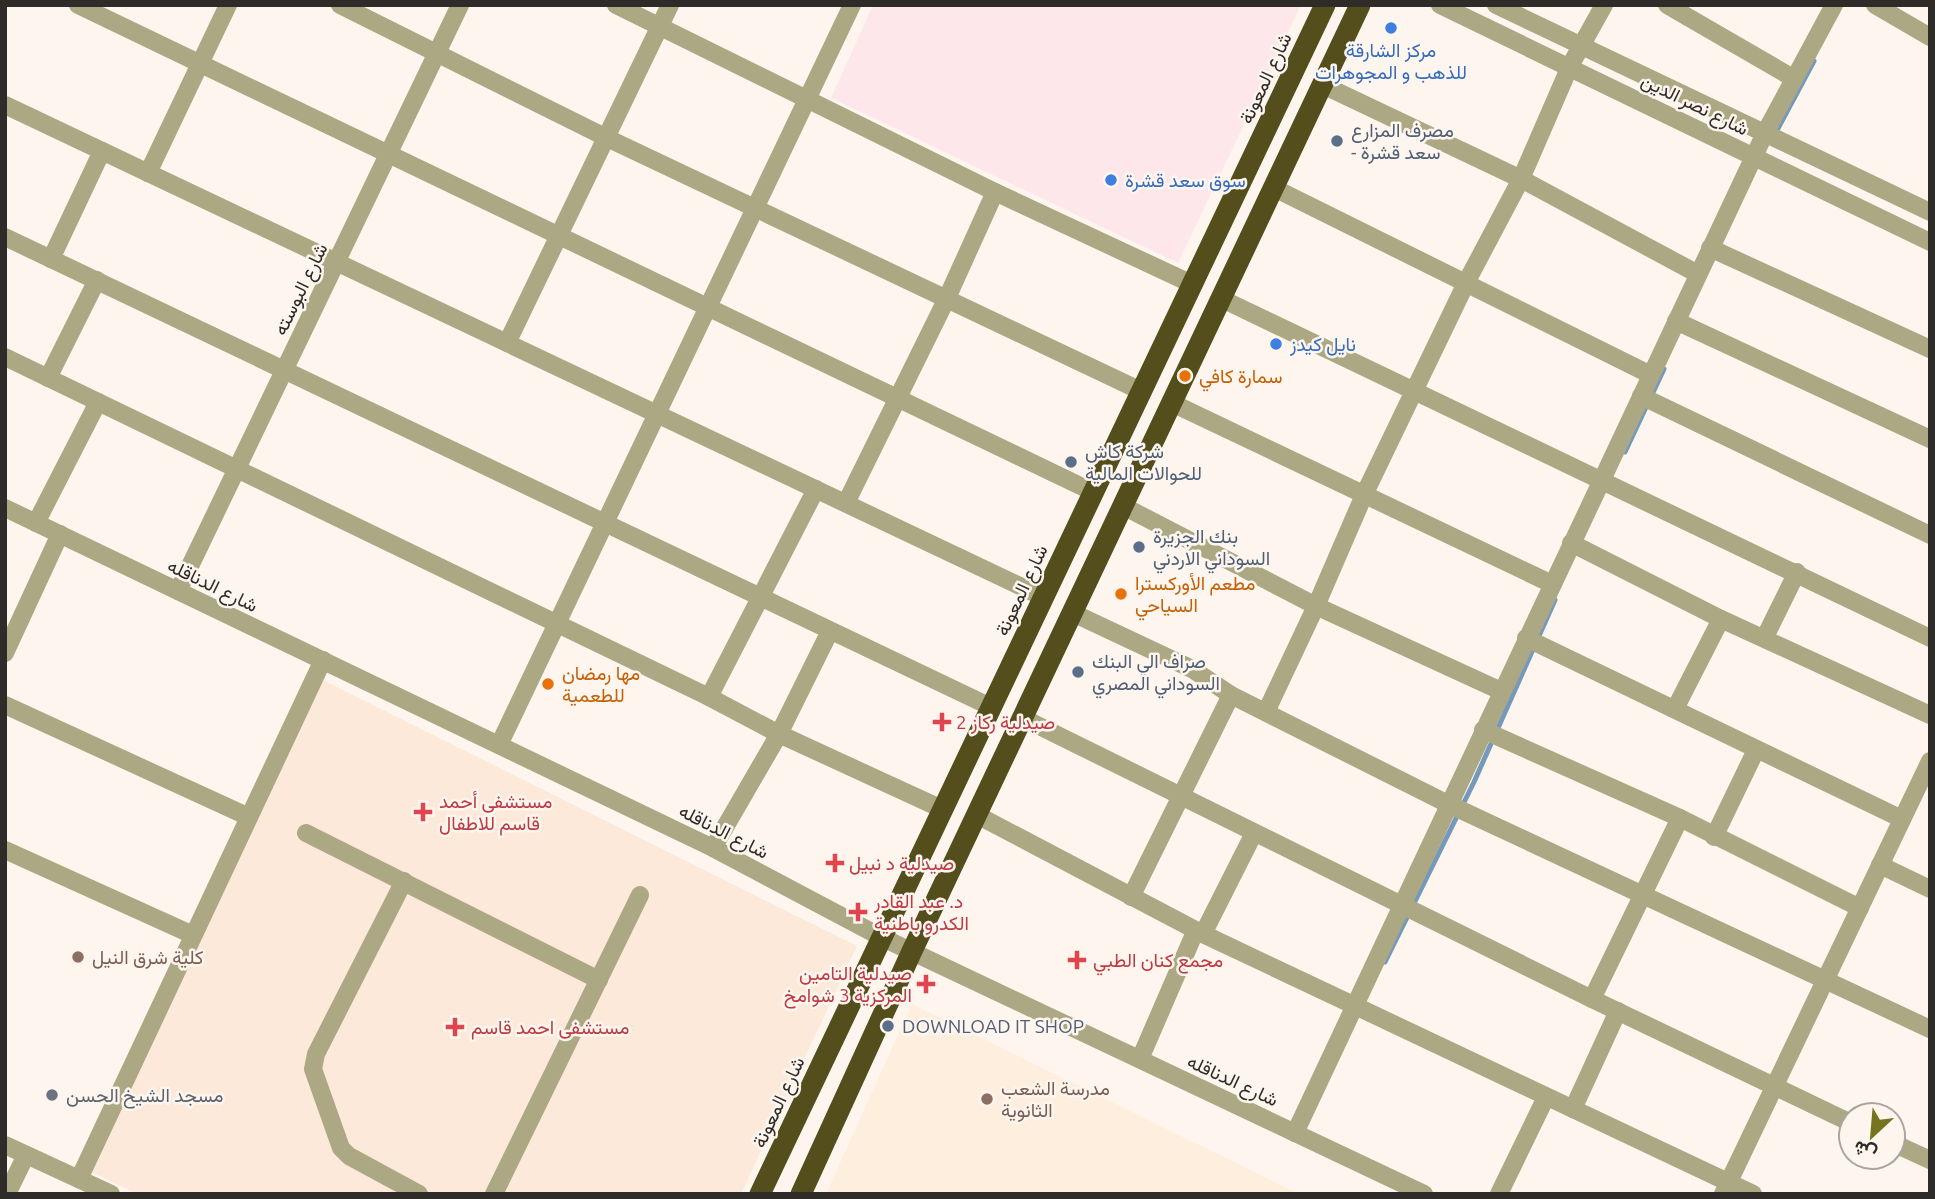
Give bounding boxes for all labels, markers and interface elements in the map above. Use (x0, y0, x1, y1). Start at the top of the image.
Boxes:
marker: مركز الشارقة للذهب و المجوهرات (1383, 20, 1399, 36)
street label: شارع المعونة (1234, 29, 1297, 128)
place label: مركز الشارقة للذهب و المجوهرات (1315, 39, 1467, 84)
street label: شارع نصر الدين (1637, 69, 1752, 141)
place label: مصرف المزارع - سعد قشرة (1351, 119, 1454, 164)
marker: مصرف المزارع - سعد قشرة (1329, 133, 1345, 149)
place label: سوق سعد قشرة (1125, 169, 1246, 192)
marker: سوق سعد قشرة (1103, 172, 1119, 188)
street label: شارع البوسته (268, 239, 334, 339)
place label: نايل كيدز (1289, 333, 1356, 356)
marker: نايل كيدز (1268, 336, 1284, 352)
place label: سمارة كافي (1199, 365, 1283, 392)
marker: سمارة كافي (1177, 368, 1193, 384)
place label: شركة كاش للحوالات المالية (1085, 440, 1202, 485)
marker: شركة كاش للحوالات المالية (1063, 454, 1079, 470)
place label: بنك الجزيرة السوداني الاردني (1153, 525, 1270, 574)
marker: بنك الجزيرة السوداني الاردني (1131, 539, 1147, 555)
street label: شارع المعونة (990, 541, 1053, 640)
street label: شارع الدناقله (163, 554, 262, 618)
place label: مطعم الأوركسترا السياحي (1135, 572, 1255, 621)
marker: مطعم الأوركسترا السياحي (1113, 586, 1129, 602)
place label: صراف الي البنك السوداني المصري (1092, 650, 1220, 699)
place label: مها رمضان للطعمية (562, 662, 640, 707)
marker: صراف الي البنك السوداني المصري (1070, 664, 1086, 680)
marker: مها رمضان للطعمية (540, 676, 556, 692)
place label: صيدلية ركاز 2 (956, 711, 1055, 734)
marker: صيدلية ركاز 2 (934, 714, 950, 730)
place label: مستشفى أحمد قاسم للاطفال (439, 790, 552, 836)
street label: شارع الدناقله (675, 799, 772, 865)
marker: مستشفى أحمد قاسم للاطفال (413, 802, 433, 822)
place label: صيدلية د نبيل (849, 852, 954, 875)
marker: صيدلية د نبيل (827, 855, 843, 871)
place label: د. عبد القادر الكدرو باطنية (873, 890, 969, 935)
marker: د. عبد القادر الكدرو باطنية (848, 902, 868, 922)
place label: كلية شرق النيل (92, 946, 203, 969)
marker: كلية شرق النيل (70, 949, 86, 965)
place label: مجمع كنان الطبي (1093, 949, 1223, 976)
marker: مجمع كنان الطبي (1067, 950, 1087, 970)
place label: صيدلية التامين المركزية 3 شوامخ (784, 962, 912, 1009)
marker: صيدلية التامين المركزية 3 شوامخ (918, 976, 934, 992)
place label: DOWNLOAD IT SHOP (902, 1015, 1084, 1037)
place label: مستشفى احمد قاسم (471, 1016, 629, 1040)
marker: مستشفى احمد قاسم (445, 1017, 465, 1037)
marker: DOWNLOAD IT SHOP (880, 1018, 896, 1034)
street label: شارع الدناقله (1183, 1049, 1282, 1112)
street label: شارع المعونة (747, 1053, 810, 1152)
place label: مدرسة الشعب الثانوية (1001, 1077, 1110, 1122)
place label: مسجد الشيخ الحسن (66, 1084, 223, 1109)
marker: مسجد الشيخ الحسن (44, 1087, 60, 1103)
marker: مدرسة الشعب الثانوية (979, 1091, 995, 1107)
north arrow (1837, 1101, 1907, 1171)
text: ش (1849, 1135, 1880, 1166)

